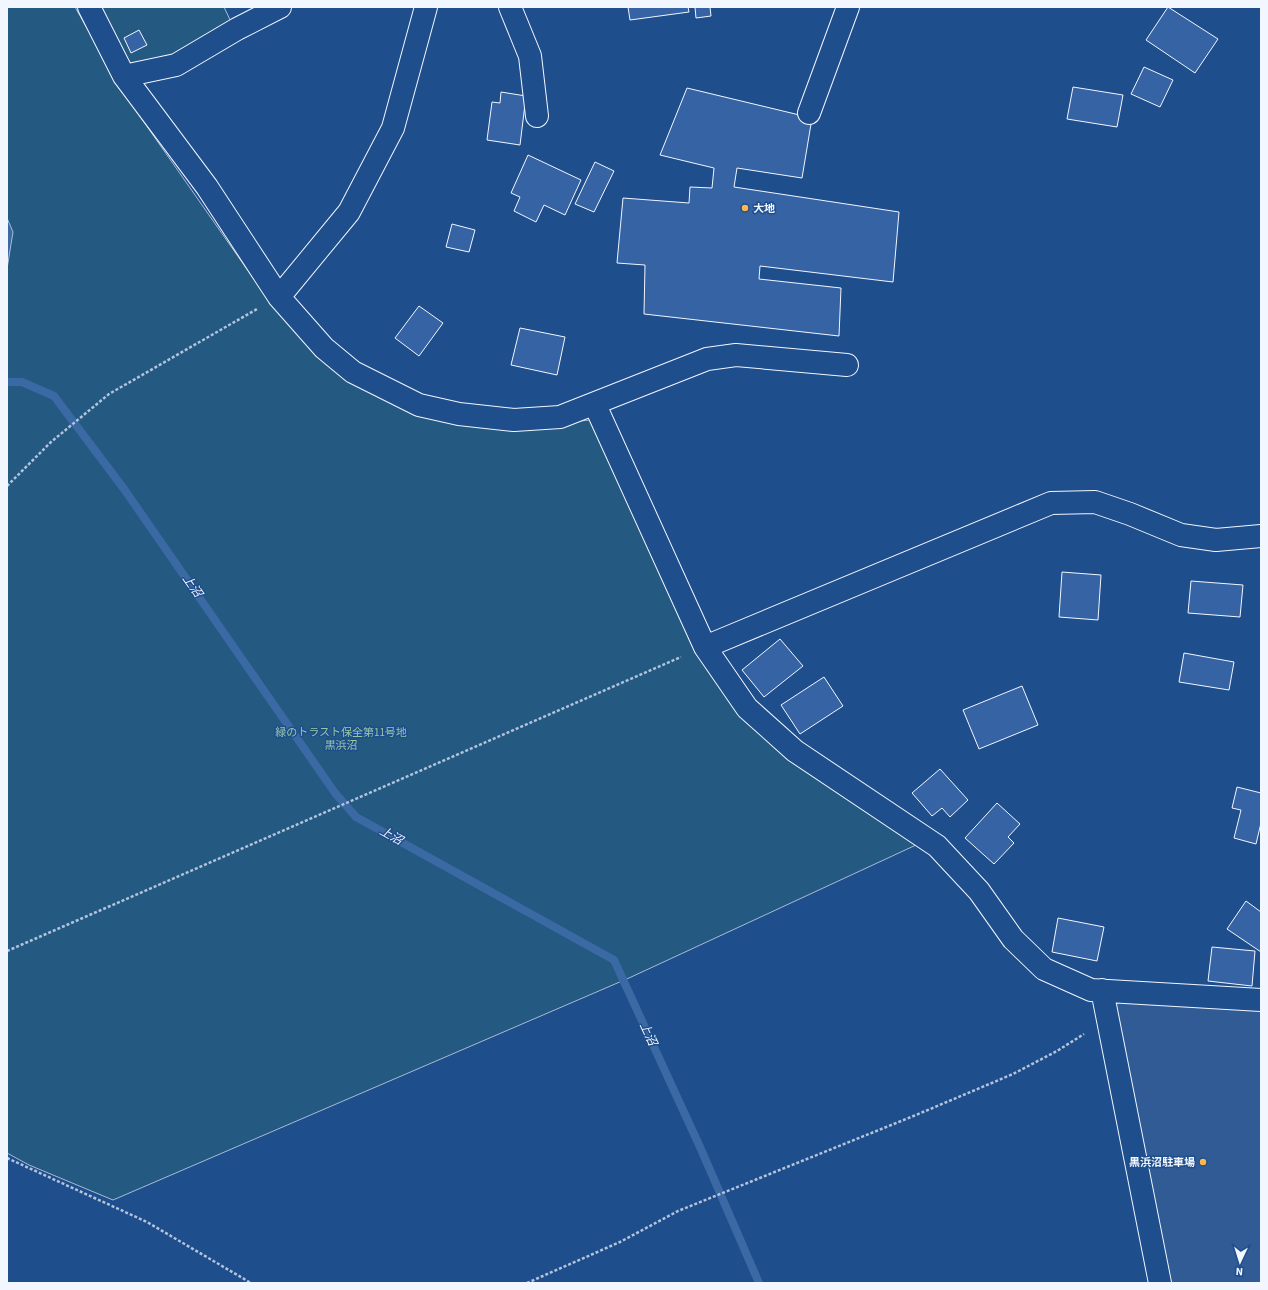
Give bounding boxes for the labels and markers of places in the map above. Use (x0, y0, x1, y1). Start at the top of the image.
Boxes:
place label: 大地 (753, 201, 775, 216)
marker: 大地 (740, 203, 750, 213)
place label: 黒浜沼駐車場 (1129, 1155, 1195, 1170)
marker: 黒浜沼駐車場 (1198, 1157, 1208, 1167)

